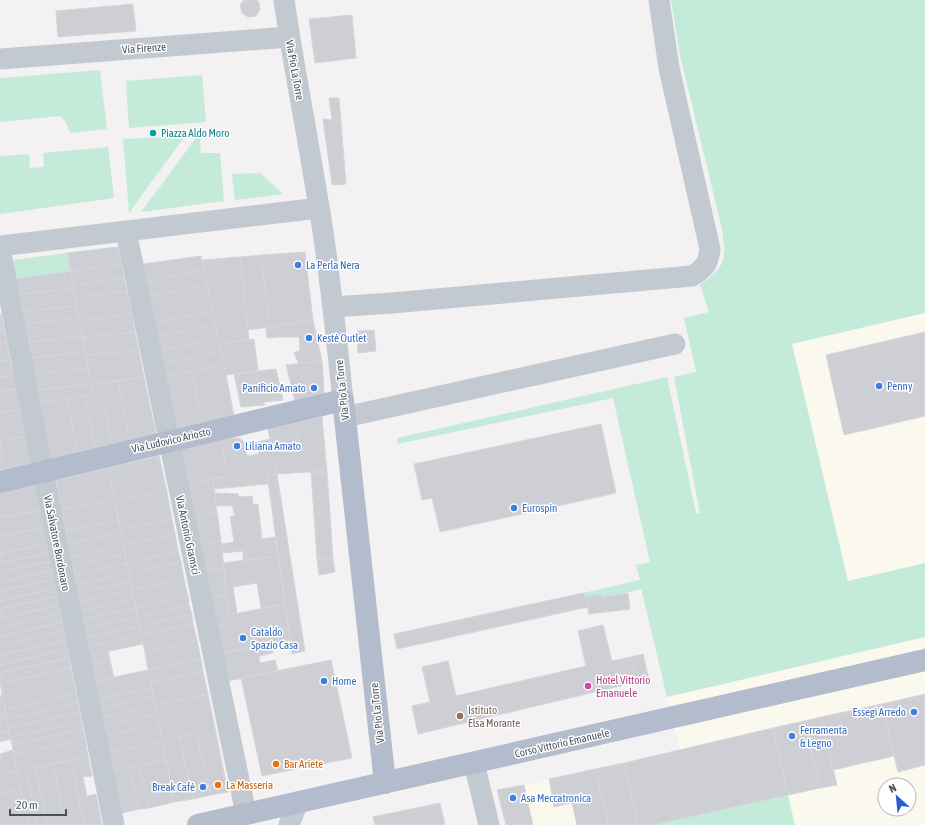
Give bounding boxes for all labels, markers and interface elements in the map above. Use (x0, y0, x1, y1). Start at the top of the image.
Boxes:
street label: Via Pio La Torre (284, 39, 306, 101)
street label: Via Firenze (122, 40, 166, 56)
place label: Piazza Aldo Moro (161, 127, 229, 139)
marker: Piazza Aldo Moro (148, 128, 158, 138)
place label: La Perla Nera (306, 259, 360, 271)
marker: La Perla Nera (293, 260, 303, 270)
place label: Kestè Outlet (317, 332, 366, 344)
marker: Kestè Outlet (304, 333, 314, 343)
street label: Via Pio La Torre (333, 359, 351, 421)
place label: Penny (887, 380, 913, 392)
marker: Penny (874, 381, 884, 391)
place label: Panificio Amato (242, 382, 306, 394)
marker: Panificio Amato (309, 383, 319, 393)
street label: Via Ludovico Ariosto (130, 425, 212, 455)
place label: Liliana Amato (245, 440, 301, 452)
marker: Liliana Amato (232, 441, 242, 451)
street label: Via Salvatore Bordonaro (42, 494, 72, 592)
street label: Via Antonio Gramsci (174, 494, 202, 576)
place label: Eurospin (522, 502, 557, 514)
marker: Eurospin (509, 503, 519, 513)
place label: Cataldo Spazio Casa (251, 626, 298, 651)
marker: Cataldo Spazio Casa (238, 633, 248, 643)
place label: Hotel Vittorio Emanuele (596, 674, 650, 699)
place label: Home (332, 675, 356, 687)
marker: Home (319, 676, 329, 686)
marker: Hotel Vittorio Emanuele (583, 681, 593, 691)
street label: Via Pio La Torre (368, 682, 386, 744)
place label: Istituto Elsa Morante (468, 704, 520, 729)
place label: Essegi Arredo (853, 706, 906, 718)
marker: Essegi Arredo (909, 707, 919, 717)
marker: Istituto Elsa Morante (455, 711, 465, 721)
place label: Ferramenta & Legno (800, 724, 847, 749)
street label: Corso Vittorio Emanuele (513, 726, 611, 760)
marker: Ferramenta & Legno (787, 731, 797, 741)
place label: Bar Ariete (284, 758, 323, 770)
marker: Bar Ariete (271, 759, 281, 769)
north arrow (877, 777, 917, 817)
place label: La Masseria (226, 779, 273, 791)
marker: La Masseria (213, 780, 223, 790)
place label: Break Cafè (152, 781, 195, 793)
text: N (887, 781, 898, 795)
marker: Break Cafè (198, 782, 208, 792)
scale bar (10, 791, 66, 817)
place label: Asa Meccatronica (521, 792, 591, 804)
marker: Asa Meccatronica (508, 793, 518, 803)
text: 20 m (16, 798, 38, 812)

